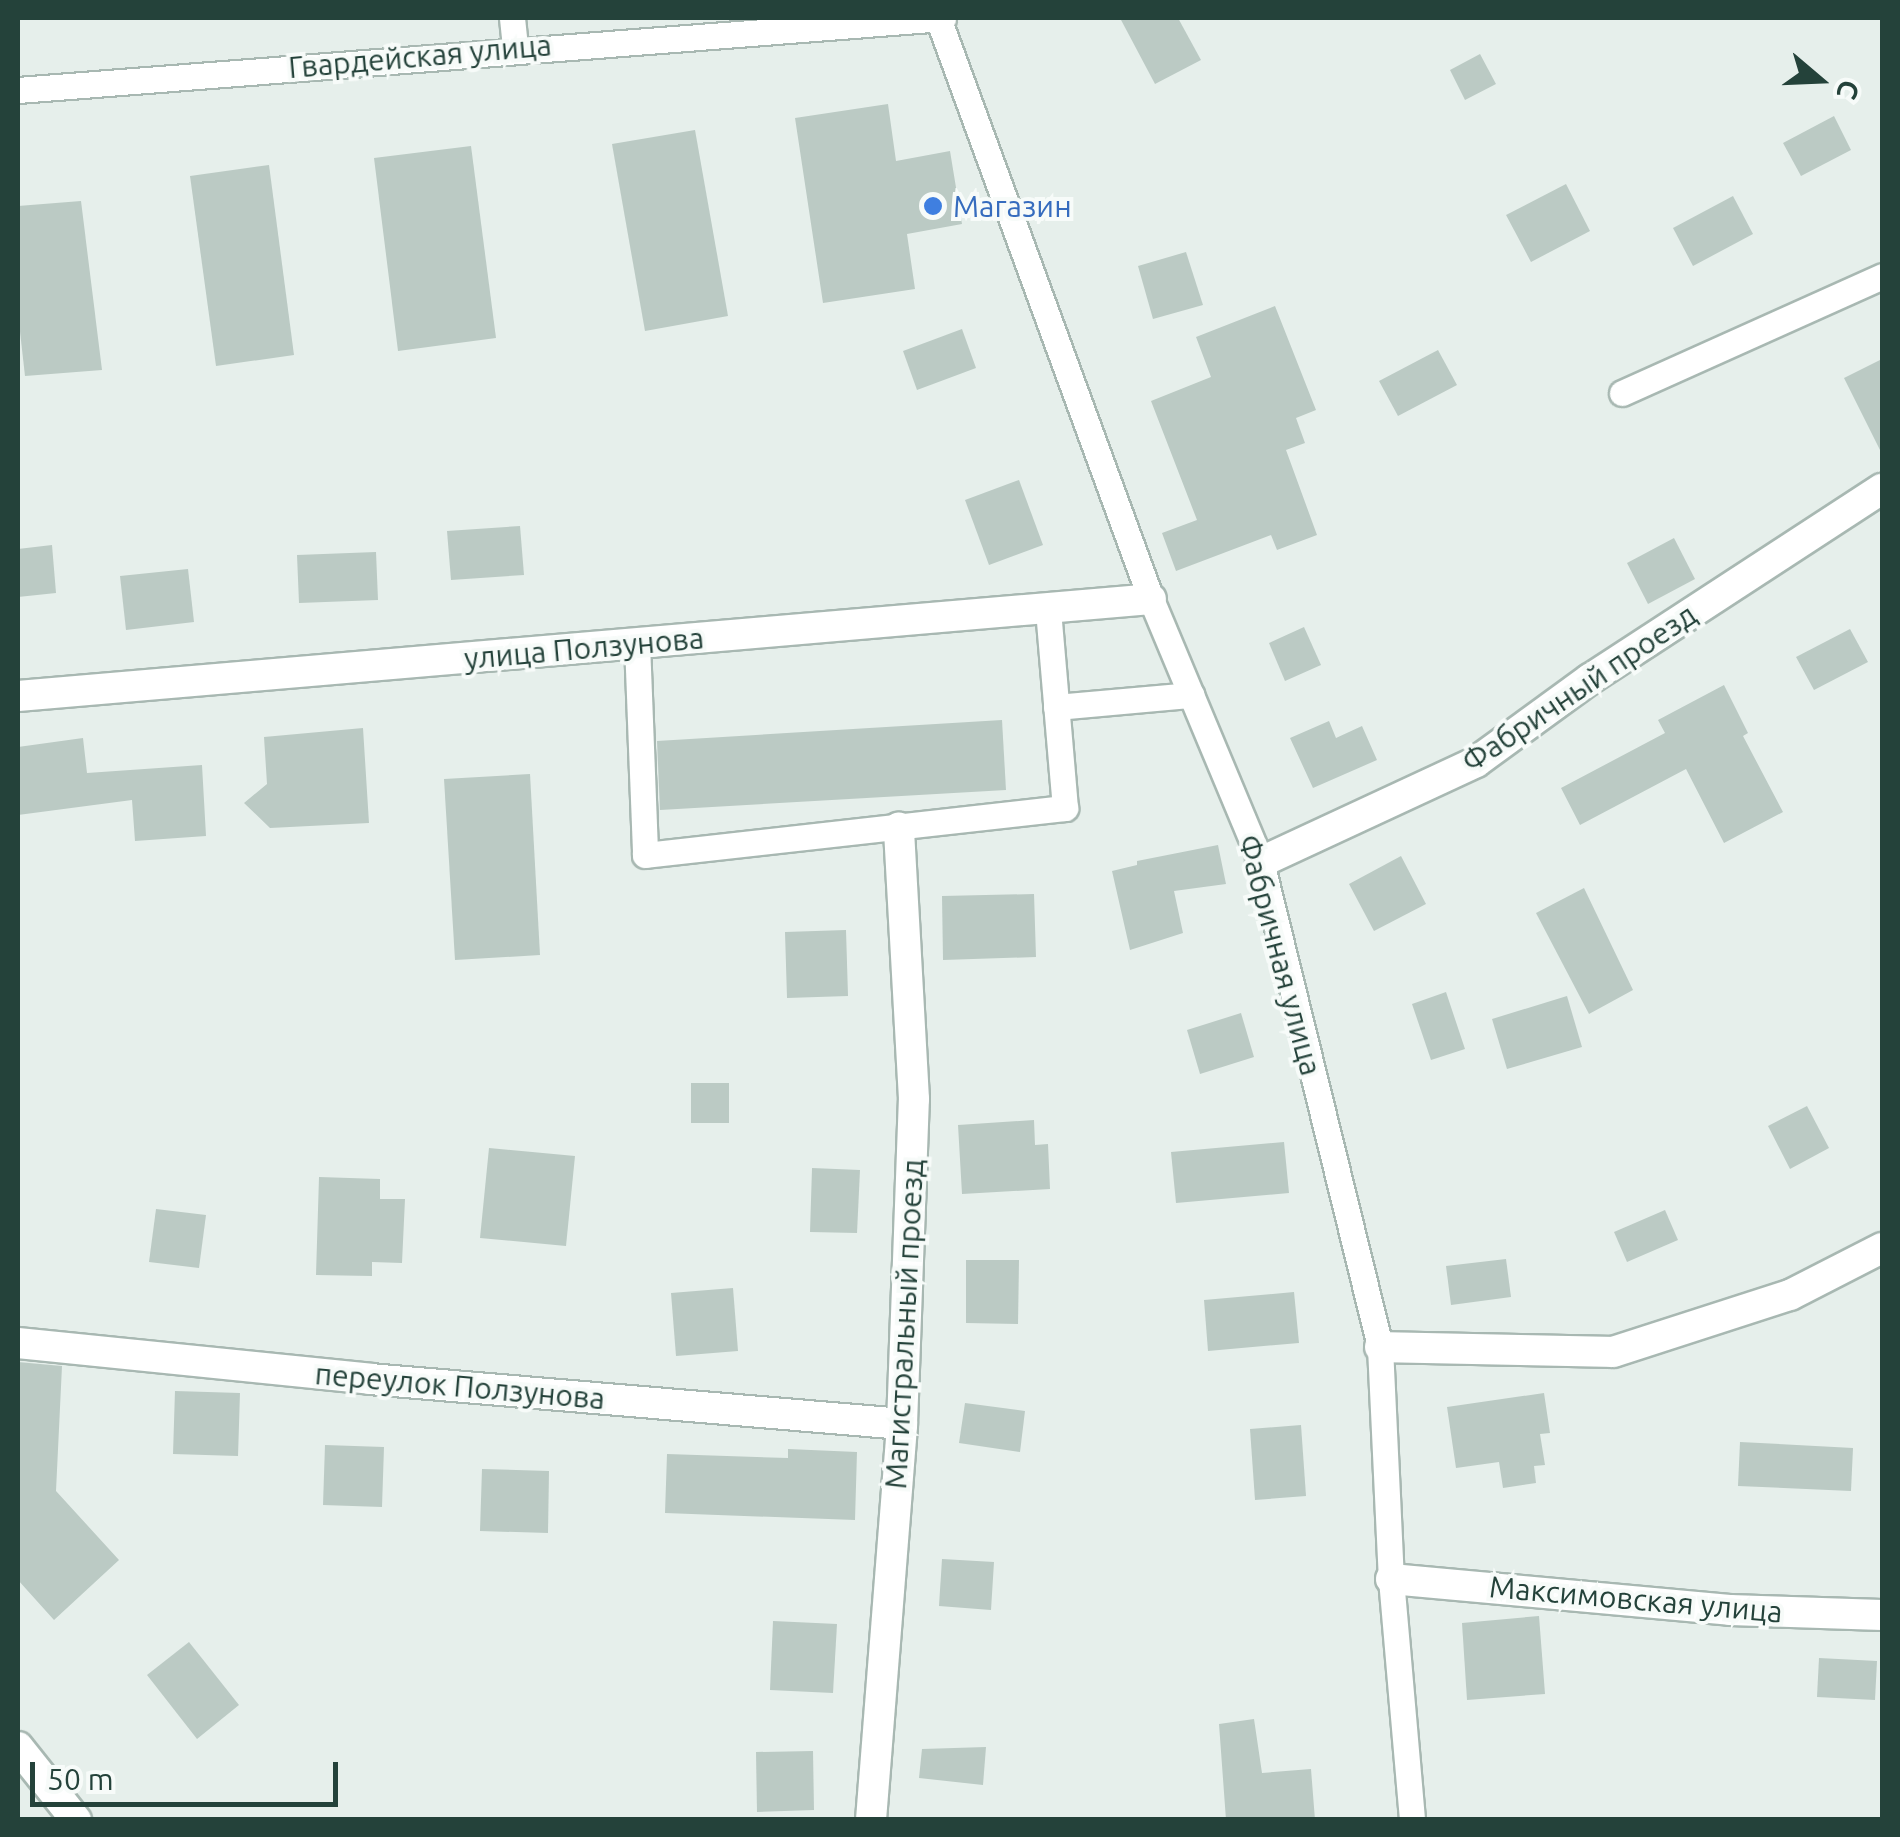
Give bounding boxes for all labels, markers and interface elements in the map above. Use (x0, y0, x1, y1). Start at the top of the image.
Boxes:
street label: Гвардейская улица (287, 27, 553, 85)
north arrow (1770, 30, 1870, 130)
text: С (1831, 76, 1866, 103)
place label: Магазин (953, 188, 1072, 224)
marker: Магазин (922, 195, 944, 217)
street label: Фабричный проезд (1455, 596, 1703, 780)
street label: улица Ползунова (463, 620, 705, 676)
street label: Фабричная улица (1231, 831, 1329, 1079)
street label: Магистральный проезд (877, 1158, 931, 1490)
street label: переулок Ползунова (314, 1355, 606, 1417)
street label: Максимовская улица (1488, 1568, 1784, 1630)
scale bar (35, 1742, 342, 1804)
text: 50 m (47, 1762, 114, 1796)

